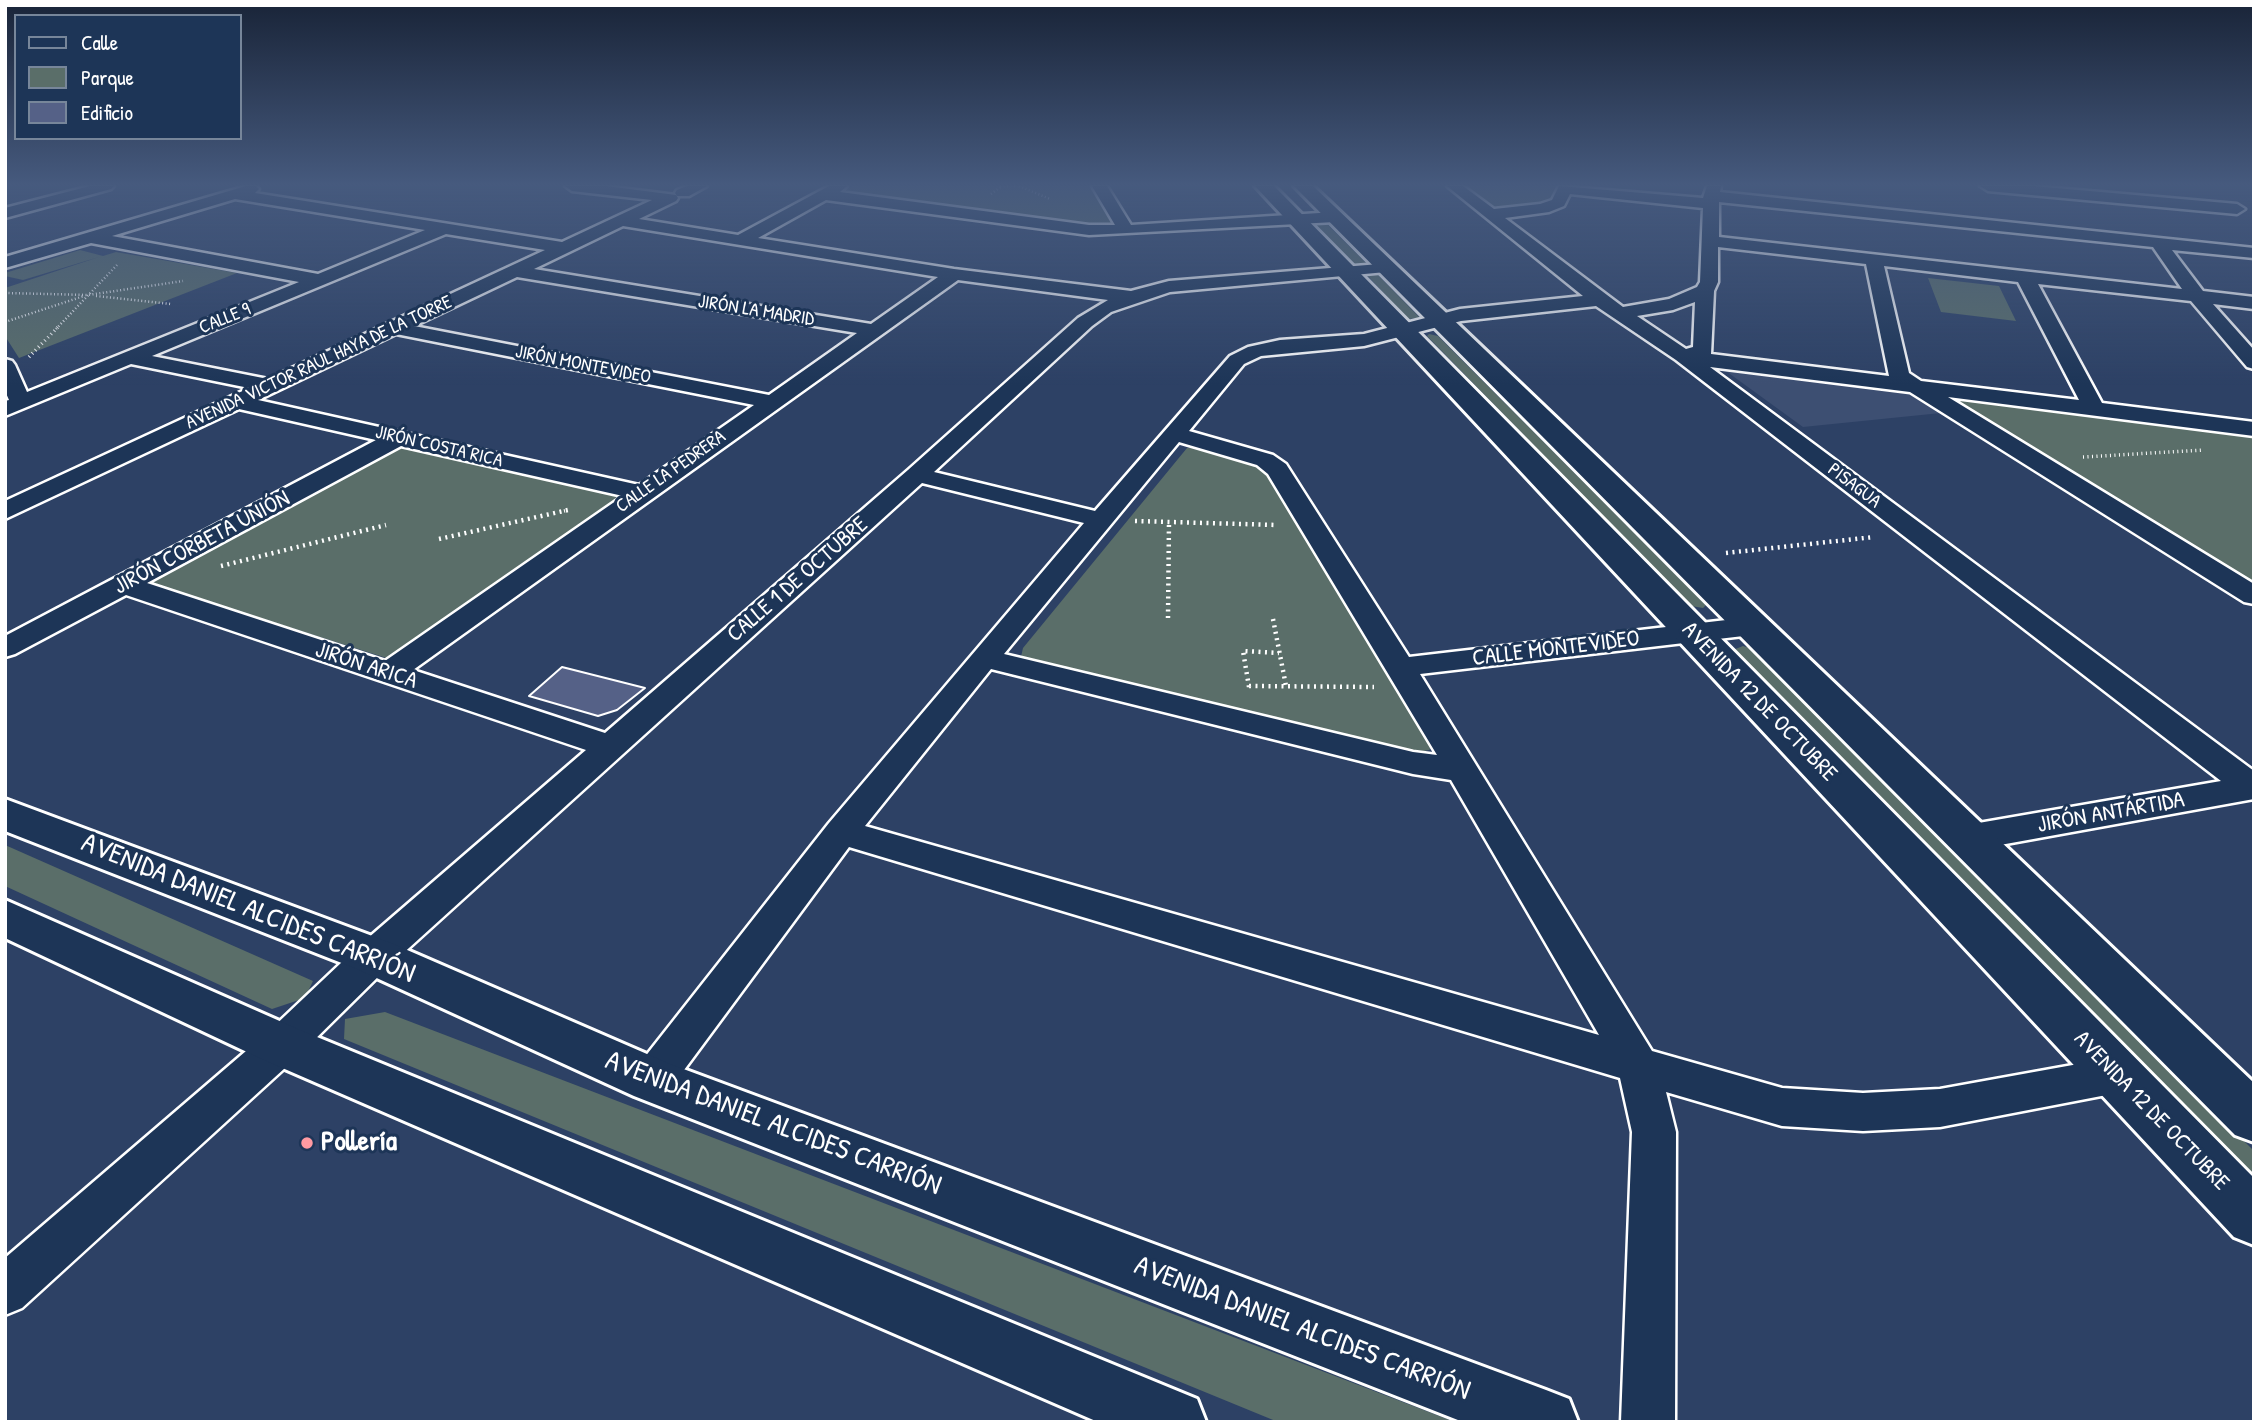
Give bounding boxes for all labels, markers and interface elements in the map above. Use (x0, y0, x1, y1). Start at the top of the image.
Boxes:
legend (14, 14, 242, 140)
text: Calle (81, 28, 118, 57)
text: Parque (81, 63, 134, 92)
text: Edificio (81, 98, 133, 127)
street label: AVENIDA VICTOR RAUL HAYA DE LA TORRE (182, 291, 456, 435)
street label: JIRÓN LA MADRID (696, 291, 816, 331)
street label: CALLE 9 (196, 298, 254, 340)
street label: JIRÓN MONTEVIDEO (513, 341, 653, 389)
street label: JIRÓN COSTA RICA (373, 421, 505, 473)
street label: CALLE LA PEDRERA (612, 426, 730, 518)
street label: PISAGUA (1823, 459, 1885, 513)
street label: JIRÓN CORBETA UNIÓN (109, 485, 295, 601)
street label: CALLE 1 DE OCTUBRE (722, 511, 874, 649)
street label: AVENIDA 12 DE OCTUBRE (1676, 616, 1842, 788)
street label: CALLE MONTEVIDEO (1471, 625, 1641, 673)
street label: JIRÓN ARICA (312, 637, 420, 695)
street label: JIRÓN ANTÁRTIDA (2035, 786, 2187, 840)
street label: AVENIDA DANIEL ALCIDES CARRIÓN (76, 827, 420, 991)
street label: AVENIDA 12 DE OCTUBRE (2068, 1025, 2234, 1197)
street label: AVENIDA DANIEL ALCIDES CARRIÓN (600, 1044, 946, 1204)
place label: Pollería (321, 1126, 397, 1160)
marker: Pollería (299, 1135, 315, 1151)
street label: AVENIDA DANIEL ALCIDES CARRIÓN (1129, 1249, 1475, 1409)

